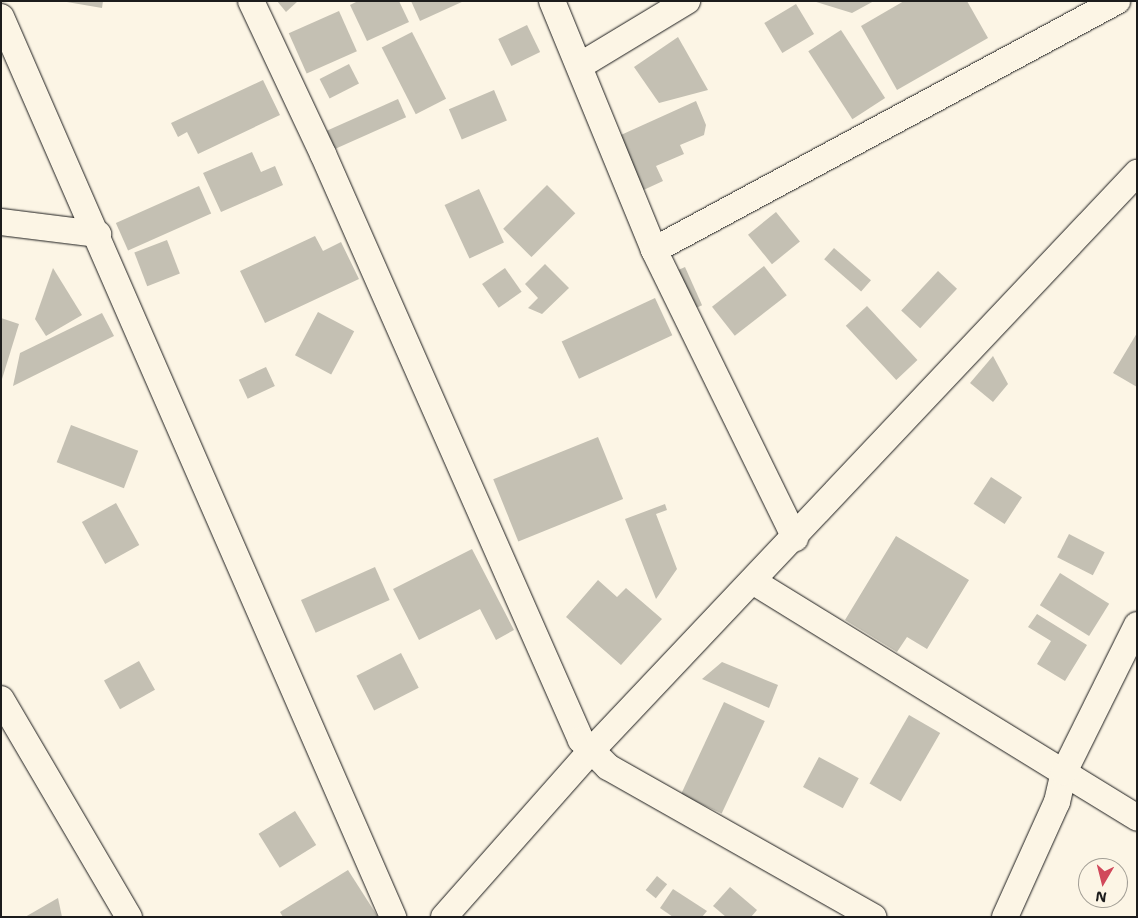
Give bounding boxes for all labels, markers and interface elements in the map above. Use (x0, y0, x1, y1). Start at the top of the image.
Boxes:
north arrow (1078, 858, 1128, 908)
text: N (1094, 887, 1108, 907)

